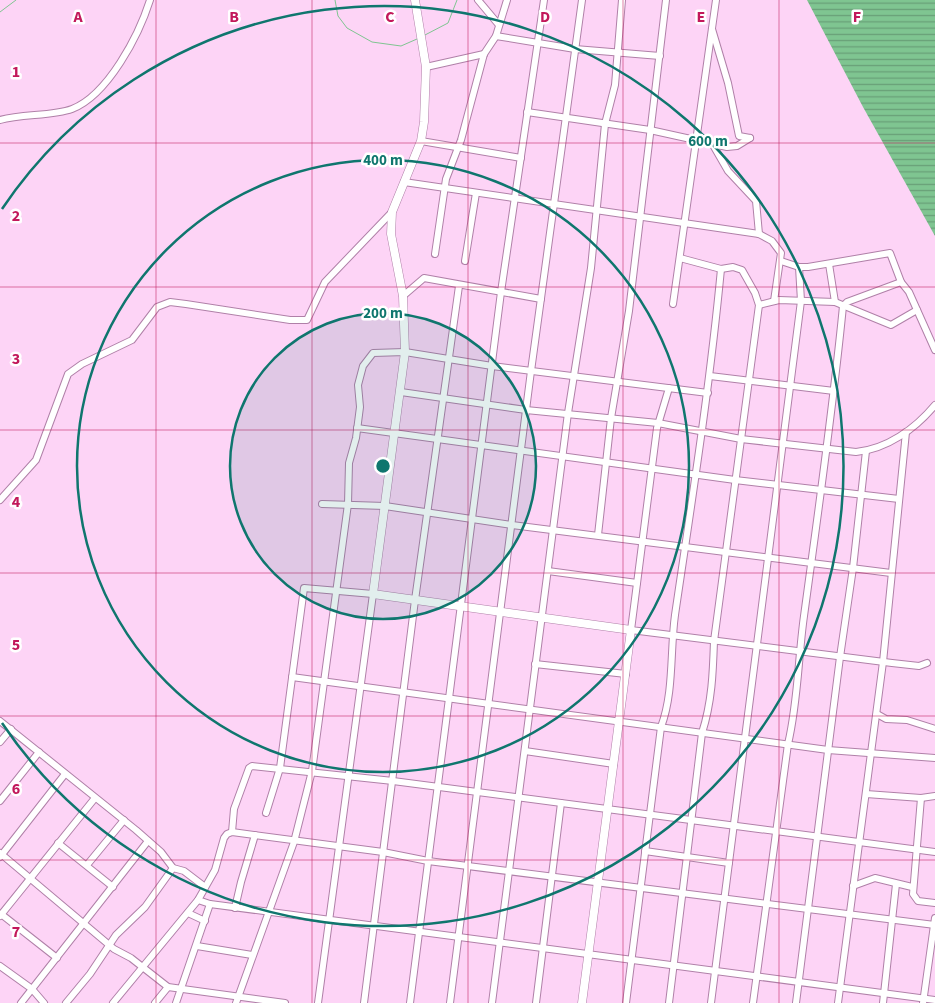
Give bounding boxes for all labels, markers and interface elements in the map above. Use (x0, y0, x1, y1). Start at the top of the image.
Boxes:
text: A (72, 6, 83, 28)
text: B (229, 6, 239, 28)
text: C (385, 6, 395, 28)
text: D (540, 6, 550, 28)
text: E (697, 6, 705, 28)
text: F (853, 6, 861, 28)
text: 1 (12, 61, 20, 83)
text: 600 m (688, 131, 728, 152)
text: 400 m (363, 150, 403, 171)
text: 2 (12, 205, 20, 227)
text: 200 m (363, 303, 403, 324)
text: 3 (12, 348, 20, 370)
centre of rings (374, 457, 392, 475)
text: 4 (12, 491, 21, 513)
text: 5 (12, 634, 20, 656)
text: 6 (12, 778, 20, 800)
text: 7 (12, 921, 20, 943)

